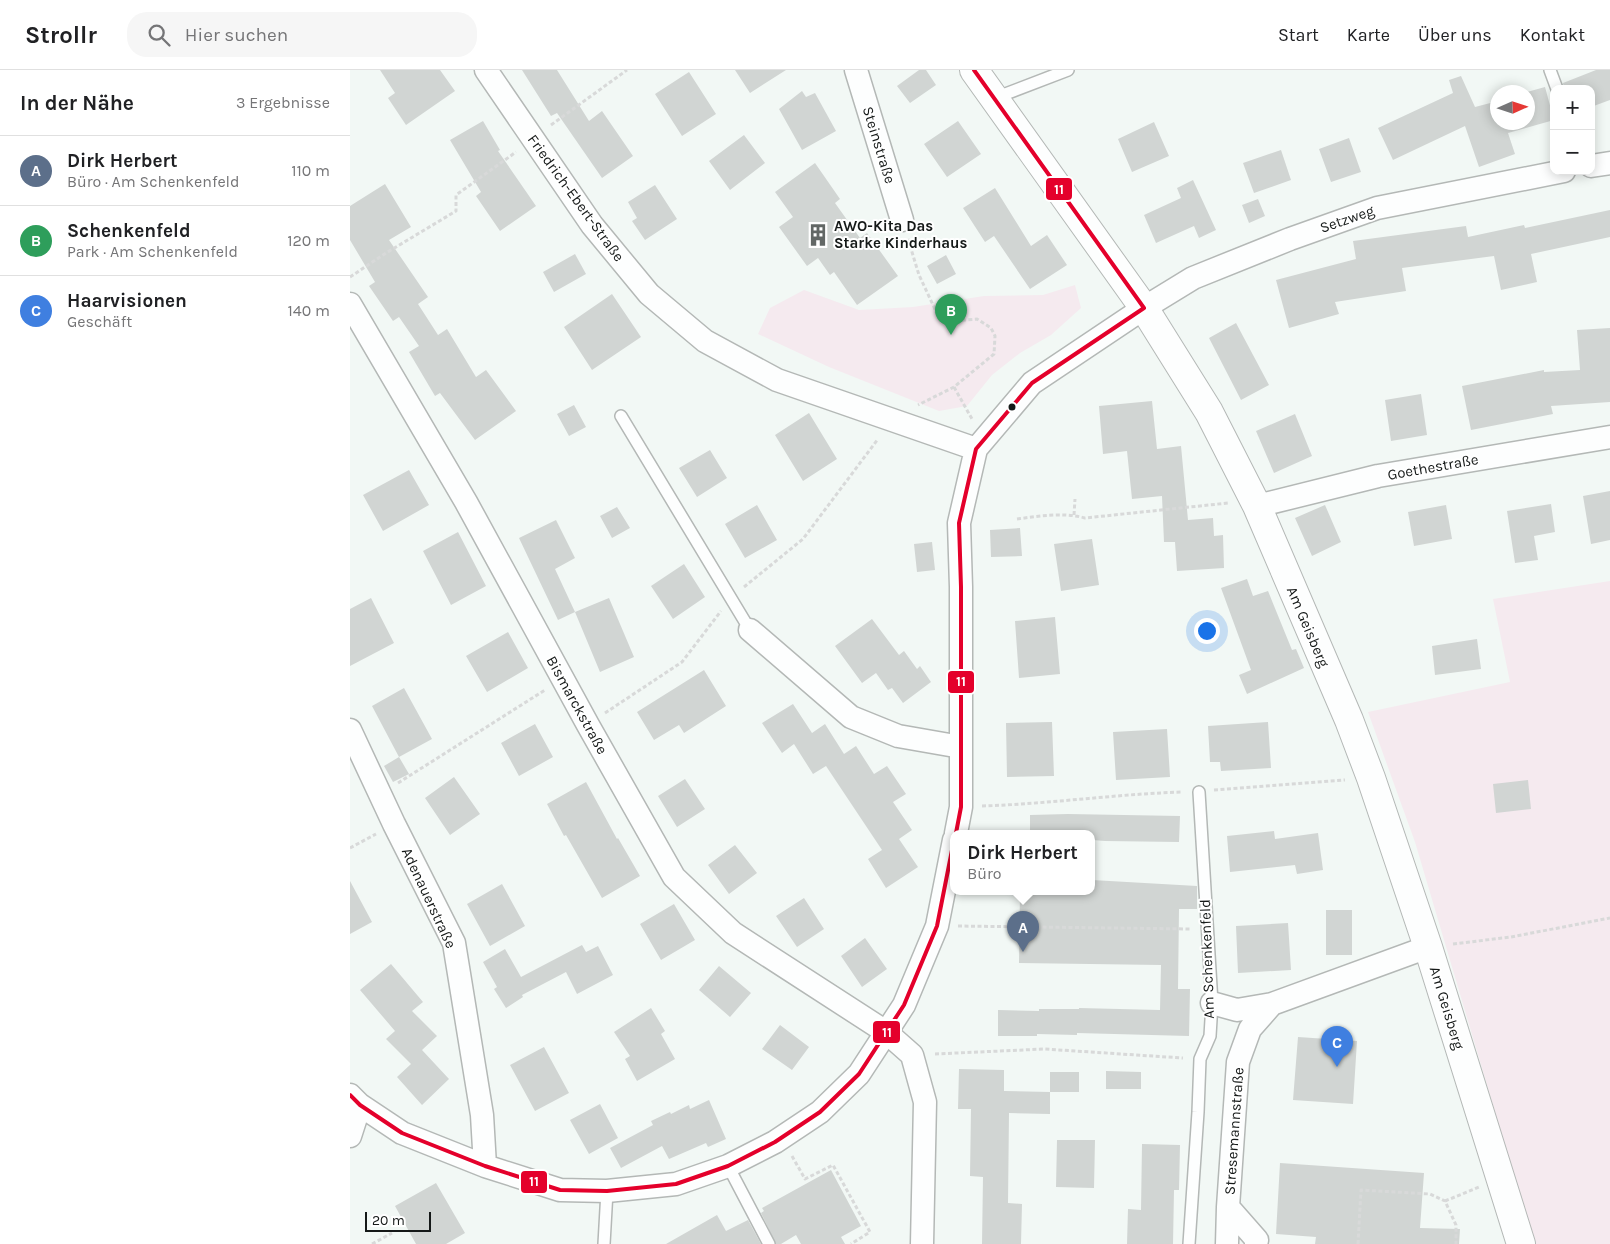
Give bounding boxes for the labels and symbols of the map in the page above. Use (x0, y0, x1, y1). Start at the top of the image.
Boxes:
north arrow (1490, 85, 1535, 130)
street label: Steinstraße (859, 104, 899, 186)
street label: Friedrich-Ebert-Straße (524, 131, 628, 265)
line badge: 11 (1045, 177, 1073, 201)
text: 11 (1054, 181, 1064, 198)
street label: Setzweg (1317, 201, 1377, 237)
place label: AWO-Kita Das Starke Kinderhaus (834, 217, 967, 252)
building icon: AWO-Kita Das Starke Kinderhaus (805, 222, 831, 248)
pin: B (935, 294, 967, 335)
unlabelled marker (1007, 402, 1017, 412)
street label: Goethestraße (1386, 450, 1480, 484)
street label: Am Geisberg (1283, 584, 1333, 671)
your location (1194, 618, 1220, 644)
street label: Bismarckstraße (543, 653, 611, 757)
line badge: 11 (947, 670, 975, 694)
text: 11 (956, 673, 966, 690)
street label: Adenauerstraße (398, 845, 460, 951)
street label: Am Schenkenfeld (1196, 899, 1218, 1019)
pin: A (1007, 911, 1039, 952)
street label: Am Geisberg (1426, 964, 1468, 1052)
line badge: 11 (872, 1020, 901, 1044)
text: 11 (882, 1024, 892, 1041)
pin: C (1321, 1026, 1353, 1067)
street label: Stresemannstraße (1221, 1067, 1247, 1195)
line badge: 11 (520, 1170, 548, 1194)
text: 11 (529, 1173, 539, 1190)
scale bar (365, 1209, 431, 1232)

